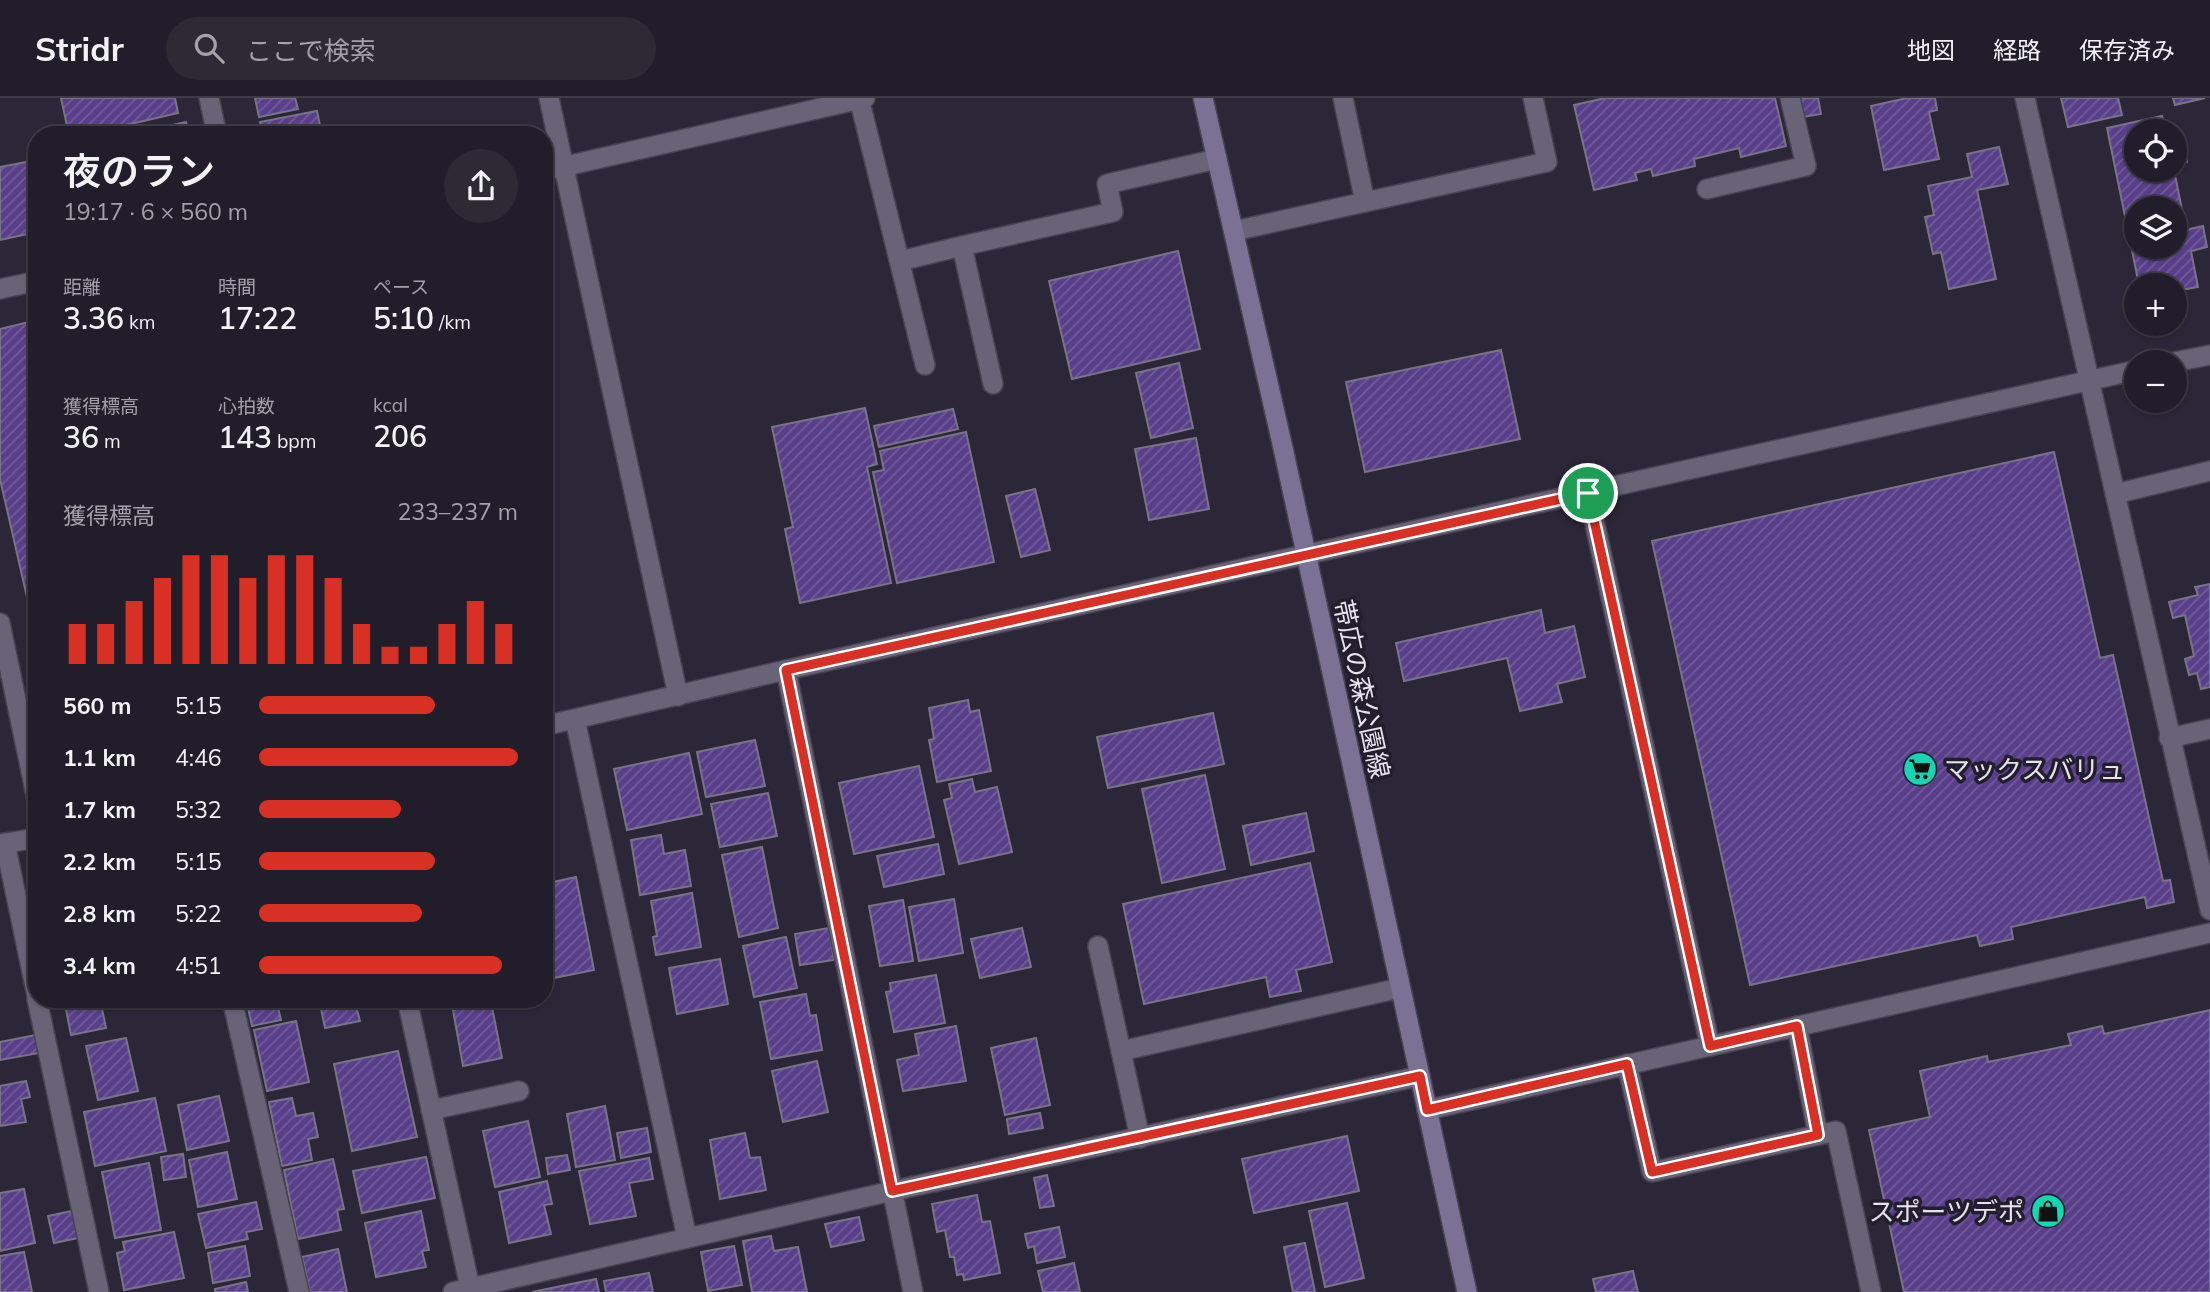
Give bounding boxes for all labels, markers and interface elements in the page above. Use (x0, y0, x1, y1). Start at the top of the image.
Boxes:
search box (166, 17, 656, 80)
text: Stridr (35, 28, 124, 69)
icon: search (190, 29, 228, 67)
text: ここで検索 (246, 34, 376, 67)
text: 地図 (1907, 35, 1955, 65)
text: 経路 (1993, 35, 2041, 65)
text: 保存済み (2079, 35, 2175, 65)
map controls (2124, 119, 2187, 413)
button: locate (2124, 119, 2187, 182)
text: 夜のラン (63, 147, 215, 195)
button: share (444, 149, 518, 223)
button: layers (2124, 196, 2187, 259)
text: 19:17 · 6 × 560 m (63, 197, 248, 226)
button: + (2124, 273, 2187, 336)
text: 距離 (63, 275, 101, 299)
text: 時間 (218, 275, 256, 299)
text: ペース (373, 275, 429, 299)
text: 3.36 (63, 299, 124, 337)
text: 17:22 (218, 299, 297, 337)
text: 5:10 (373, 299, 434, 337)
text: km (124, 310, 156, 334)
text: /km (434, 310, 471, 334)
button: − (2124, 350, 2187, 413)
text: kcal (373, 393, 408, 417)
text: 獲得標高 (63, 394, 139, 418)
text: 心拍数 (218, 394, 275, 418)
text: 206 (373, 417, 427, 455)
text: 36 (63, 418, 99, 456)
text: 143 (218, 418, 272, 456)
text: m (99, 429, 121, 453)
text: bpm (272, 429, 316, 453)
pin (1558, 463, 1618, 523)
icon: arrive (1569, 474, 1607, 512)
text: 233–237 m (397, 497, 518, 526)
text: 獲得標高 (63, 501, 155, 530)
street label: 帯広の森公園線 (1327, 597, 1397, 781)
text: 560 m (63, 691, 131, 720)
text: 5:15 (175, 691, 222, 720)
text: 1.1 km (63, 743, 136, 772)
text: 4:46 (175, 743, 222, 772)
supermarket icon: マックスバリュ (1901, 750, 1939, 788)
place label: マックスバリュ (1944, 753, 2125, 786)
text: 1.7 km (63, 795, 136, 824)
text: 5:32 (175, 795, 222, 824)
text: 2.2 km (63, 847, 136, 876)
text: 5:15 (175, 847, 222, 876)
text: 2.8 km (63, 899, 136, 928)
text: 5:22 (175, 899, 222, 928)
text: 3.4 km (63, 951, 136, 980)
text: 4:51 (175, 951, 222, 980)
shop icon: スポーツデポ (2029, 1192, 2067, 1230)
place label: スポーツデポ (1869, 1195, 2024, 1228)

